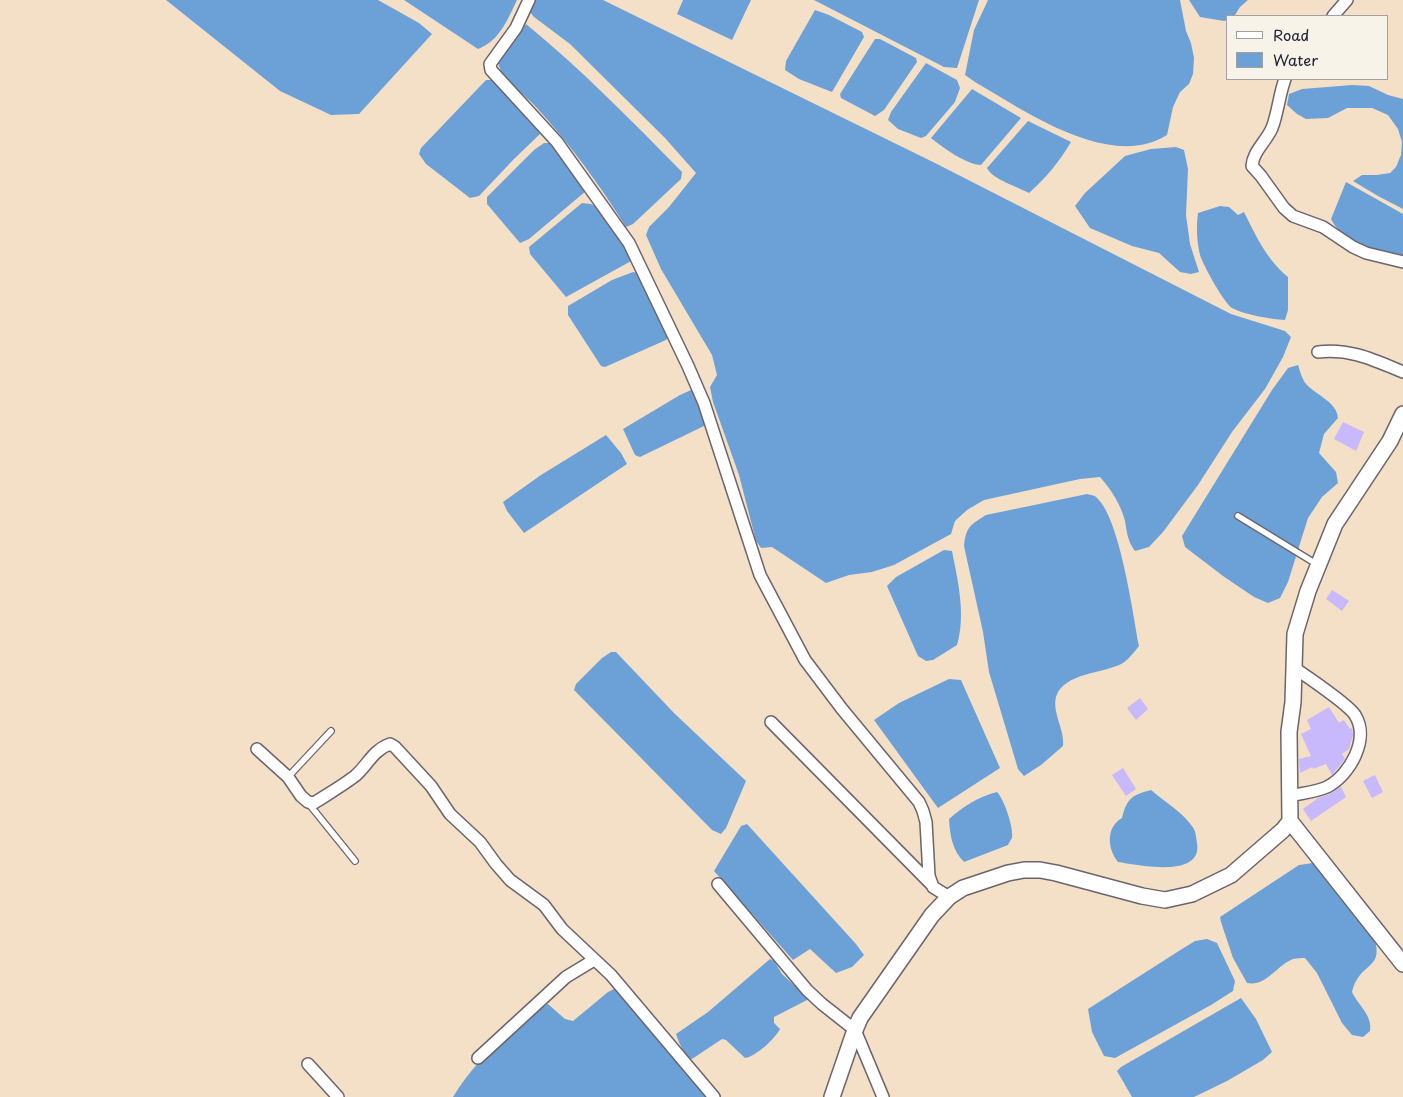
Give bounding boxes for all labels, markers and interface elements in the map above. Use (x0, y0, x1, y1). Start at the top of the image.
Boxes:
legend (1226, 15, 1388, 80)
text: Road (1273, 23, 1309, 46)
text: Water (1273, 48, 1318, 71)

